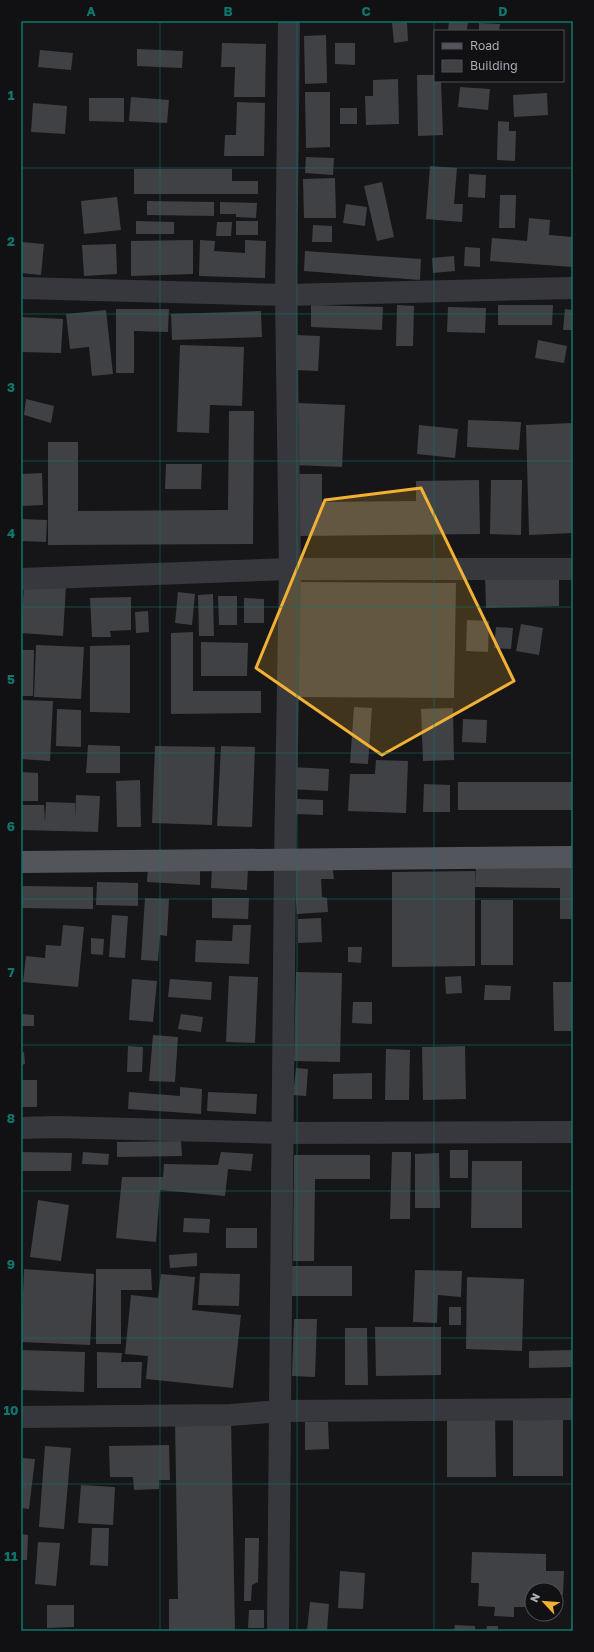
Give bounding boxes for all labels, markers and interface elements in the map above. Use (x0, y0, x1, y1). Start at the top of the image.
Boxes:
text: A (86, 3, 96, 19)
text: B (223, 3, 233, 19)
text: C (361, 3, 371, 19)
text: D (498, 3, 508, 19)
legend (434, 30, 564, 82)
text: Road (470, 38, 499, 53)
text: Building (470, 58, 518, 73)
text: 1 (8, 87, 15, 103)
text: 2 (7, 233, 15, 249)
text: 3 (7, 379, 15, 395)
text: 4 (7, 525, 15, 541)
text: 5 (7, 671, 15, 687)
text: 6 (7, 818, 15, 834)
text: 7 (7, 964, 15, 980)
text: 8 (7, 1110, 15, 1126)
text: 9 (7, 1256, 15, 1272)
text: 10 (3, 1402, 19, 1418)
text: 11 (4, 1548, 18, 1564)
north arrow (524, 1582, 564, 1622)
text: N (527, 1591, 542, 1604)

